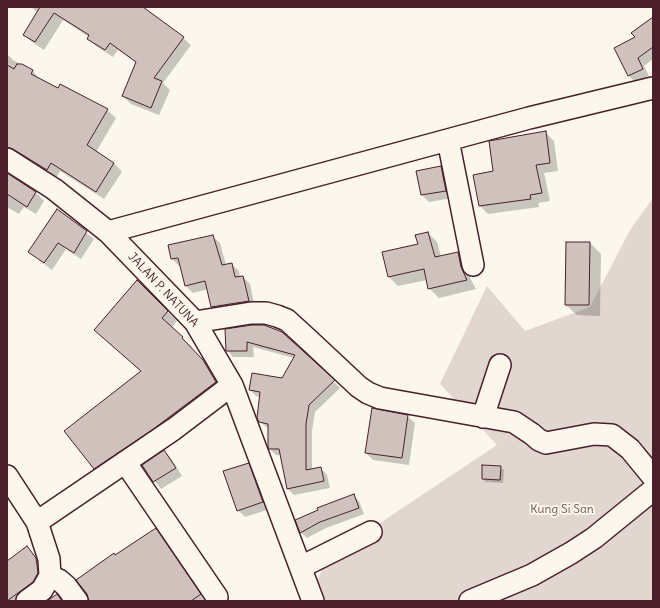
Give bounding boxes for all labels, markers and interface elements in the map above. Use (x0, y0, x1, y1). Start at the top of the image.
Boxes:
street label: JALAN P. NATUNA (125, 250, 201, 330)
park label: Kung Si San (530, 503, 594, 517)

